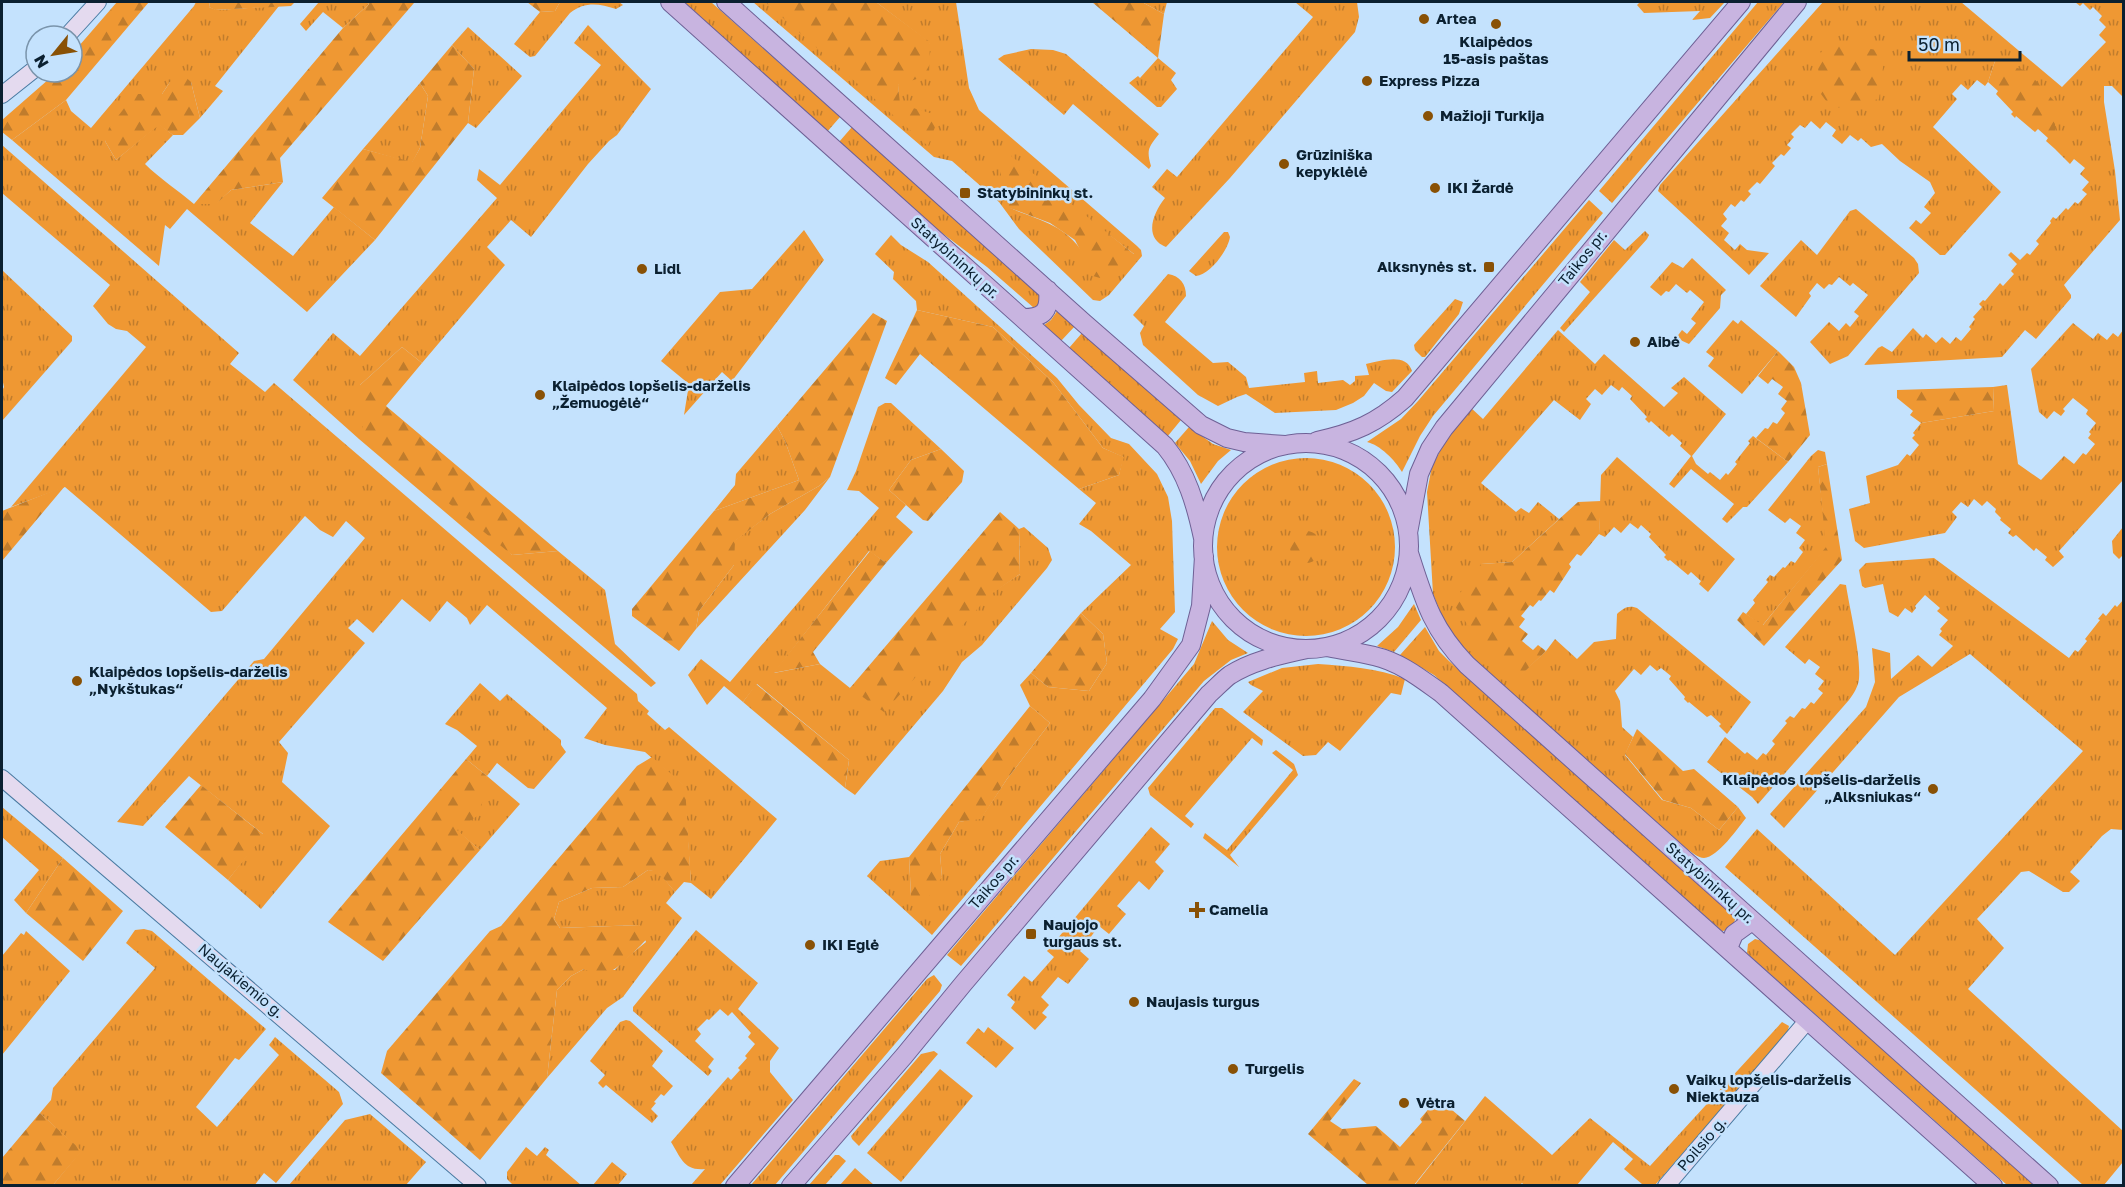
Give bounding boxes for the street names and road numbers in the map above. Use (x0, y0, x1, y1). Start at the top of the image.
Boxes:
street label: Statybininkų pr. (908, 213, 1004, 302)
street label: Taikos pr. (1554, 226, 1610, 289)
street label: Statybininkų pr. (1663, 838, 1759, 927)
street label: Taikos pr. (964, 850, 1022, 913)
street label: Naujakiemio g. (195, 939, 288, 1021)
street label: Poilsio g. (1673, 1113, 1730, 1174)

